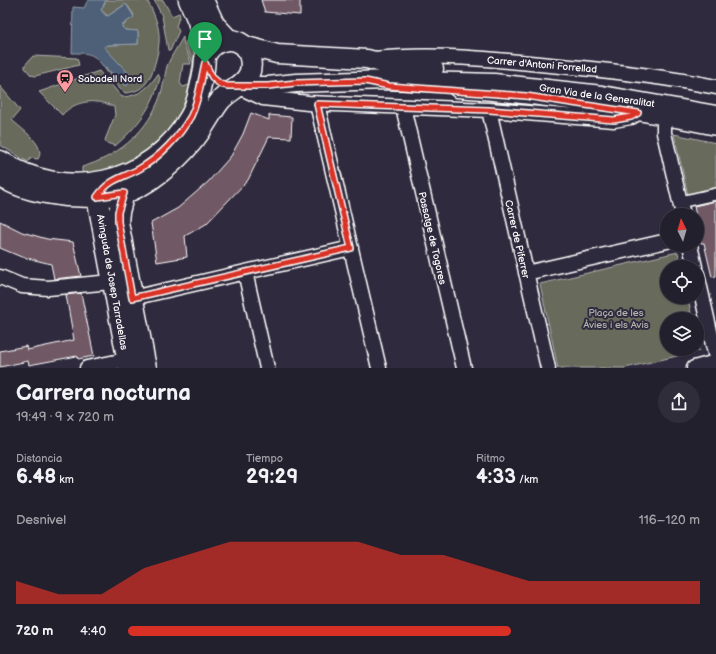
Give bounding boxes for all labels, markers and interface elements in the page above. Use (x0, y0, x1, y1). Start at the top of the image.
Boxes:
pin (188, 22, 222, 63)
icon: arrive (194, 28, 216, 50)
street label: Carrer d'Antoni Forrellad (486, 54, 598, 76)
station icon: Sabadell Nord (55, 68, 75, 93)
place label: Sabadell Nord (78, 73, 142, 85)
street label: Gran Via de la Generalitat (538, 82, 655, 110)
street label: Passatge de Togores (416, 191, 449, 286)
street label: Carrer de Piferrer (502, 199, 532, 280)
north arrow (660, 208, 704, 252)
map controls (660, 208, 704, 356)
street label: Avinguda de Josep Tarradellas (94, 213, 130, 351)
button: locate (660, 260, 704, 304)
park label: Plaça de les Àvies i els Avis (583, 307, 649, 331)
button: layers (660, 312, 704, 356)
text: Carrera nocturna (16, 380, 191, 407)
button: share (658, 381, 700, 423)
text: 19:49 · 9 × 720 m (16, 409, 114, 425)
text: Distancia (16, 452, 62, 465)
text: Tiempo (246, 452, 283, 465)
text: Ritmo (476, 452, 505, 465)
text: 6.48 (16, 465, 56, 489)
text: 29:29 (246, 465, 298, 489)
text: 4:33 (476, 465, 516, 489)
text: km (56, 473, 74, 486)
text: /km (516, 473, 538, 486)
text: Desnivel (16, 512, 66, 528)
text: 116–120 m (639, 512, 700, 528)
text: 720 m (16, 623, 53, 639)
text: 4:40 (80, 623, 106, 639)

